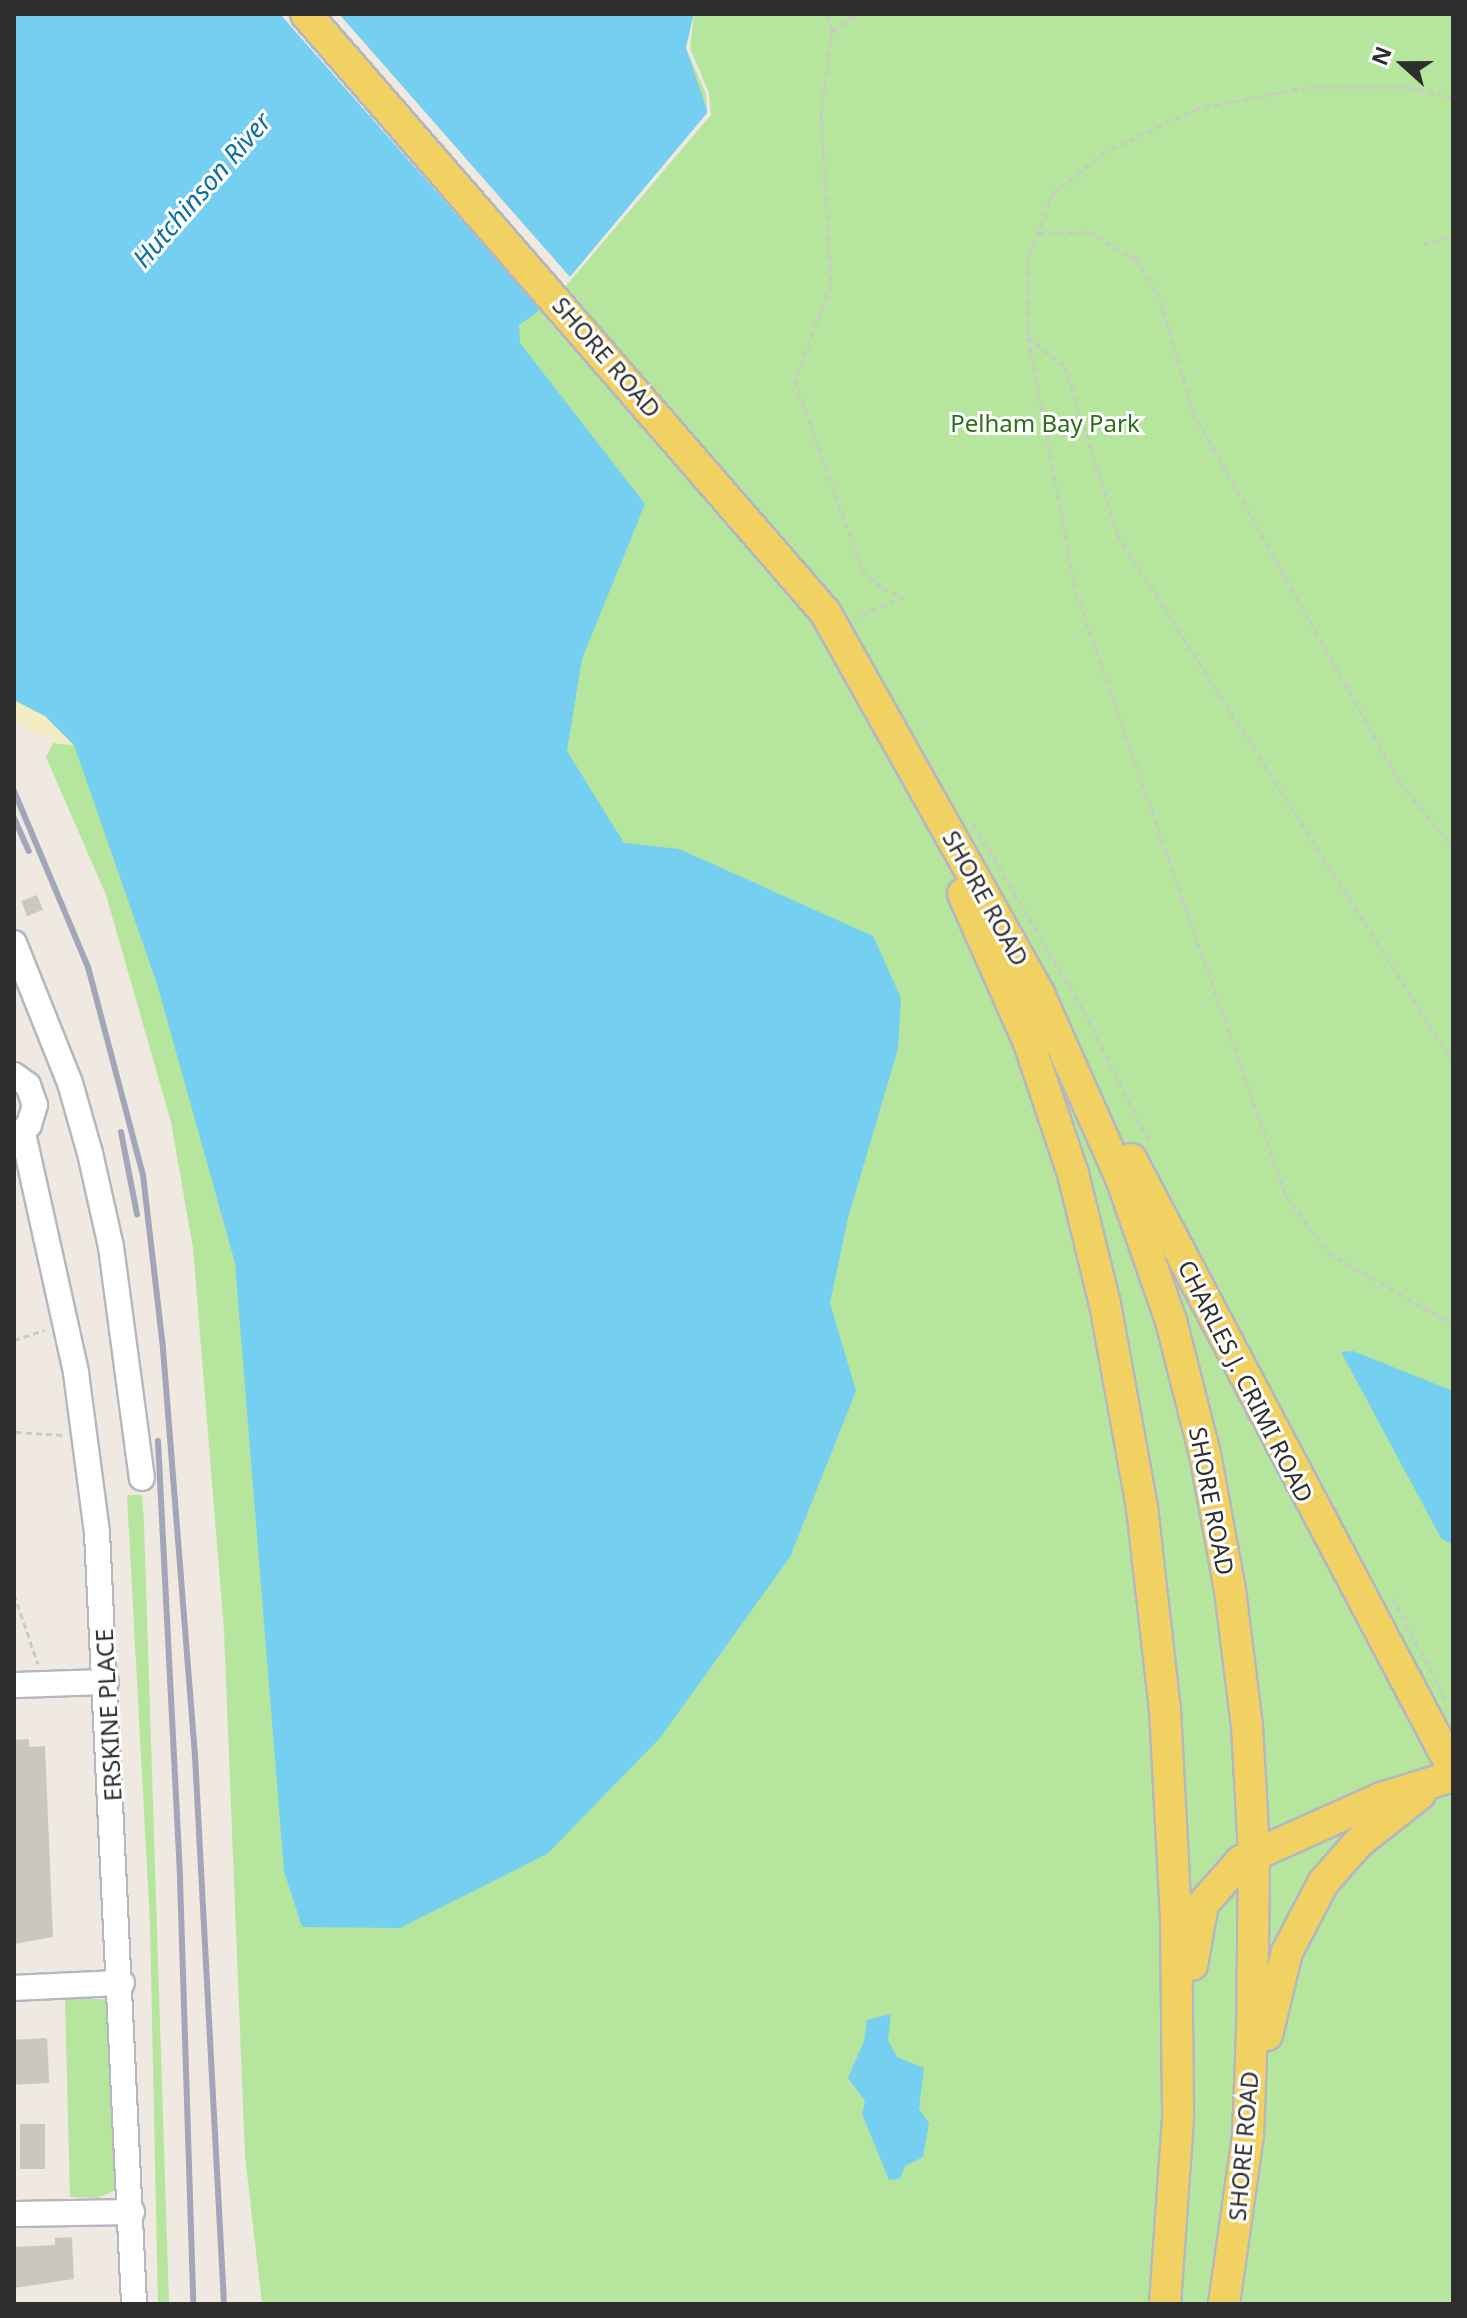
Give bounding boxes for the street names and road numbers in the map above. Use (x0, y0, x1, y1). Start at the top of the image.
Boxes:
street label: SHORE ROAD (547, 291, 667, 423)
street label: SHORE ROAD (937, 825, 1035, 971)
street label: CHARLES J. CRIMI ROAD (1172, 1255, 1320, 1507)
street label: SHORE ROAD (1184, 1425, 1240, 1577)
street label: ERSKINE PLACE (89, 1628, 127, 1802)
street label: SHORE ROAD (1222, 2070, 1264, 2222)

